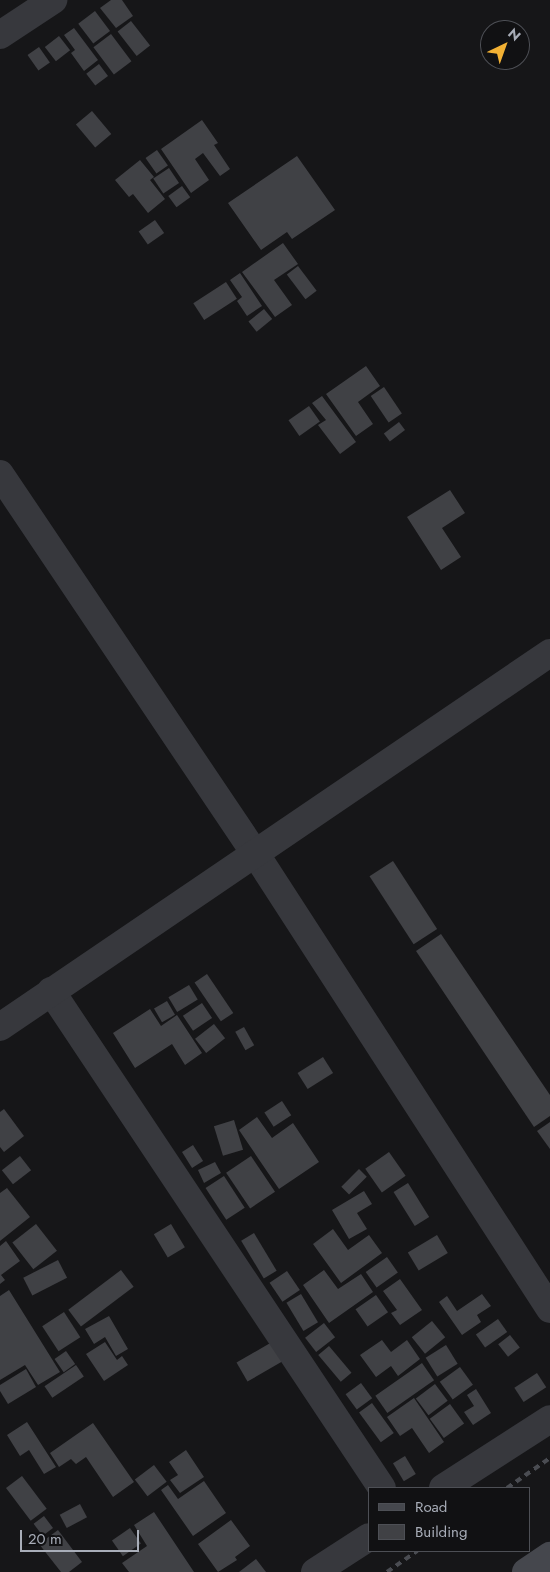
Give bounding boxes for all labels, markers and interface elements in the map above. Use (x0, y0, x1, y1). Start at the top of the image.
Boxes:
north arrow (480, 20, 530, 70)
text: N (504, 23, 525, 46)
legend (368, 1487, 530, 1552)
text: Road (415, 1496, 447, 1518)
scale bar (22, 1520, 141, 1552)
text: Building (415, 1521, 467, 1543)
text: 20 m (28, 1528, 62, 1550)

